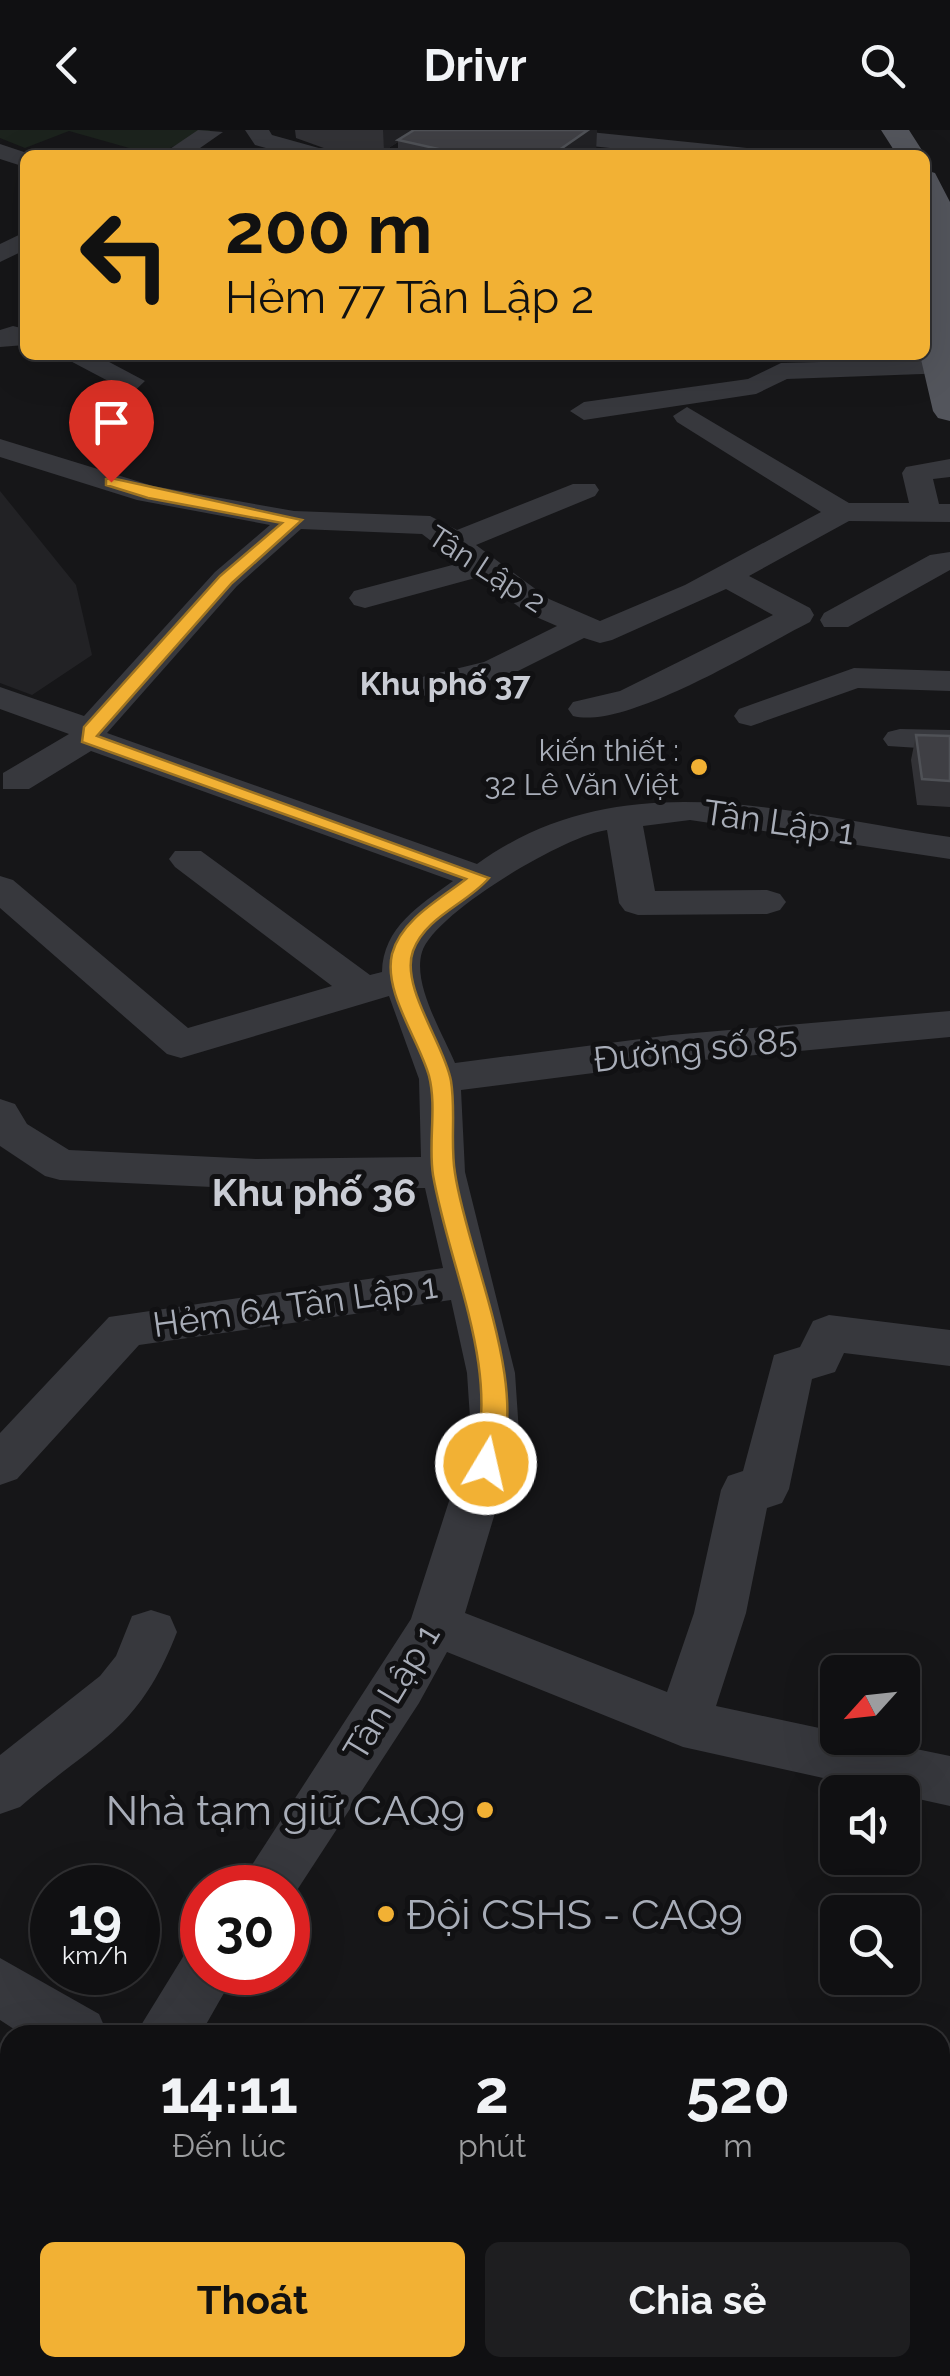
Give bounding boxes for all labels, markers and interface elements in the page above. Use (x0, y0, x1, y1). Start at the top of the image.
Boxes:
icon: back (40, 38, 95, 93)
icon: search (855, 38, 910, 93)
text: Drivr (423, 39, 527, 92)
text: 200 m (225, 187, 432, 269)
icon: left (60, 190, 190, 320)
text: Hẻm 77 Tân Lập 2 (225, 271, 594, 324)
pin (69, 380, 154, 483)
icon: arrive (84, 395, 139, 450)
street label: Tân Lập 2 (422, 518, 552, 620)
district label: Khu phố 37 (360, 665, 530, 702)
place label: kiến thiết : 32 Lê Văn Việt (484, 733, 679, 802)
marker: kiến thiết : 32 Lê Văn Việt (688, 756, 710, 778)
street label: Tân Lập 1 (701, 791, 857, 853)
street label: Đường số 85 (591, 1018, 799, 1080)
district label: Khu phố 36 (212, 1170, 416, 1215)
street label: Hẻm 64 Tân Lập 1 (150, 1265, 440, 1345)
position arrow (434, 1412, 538, 1516)
street label: Tân Lập 1 (335, 1617, 447, 1767)
north arrow (820, 1655, 920, 1755)
map controls (820, 1655, 920, 1995)
button: sound (820, 1775, 920, 1875)
place label: Nhà tạm giữ CAQ9 (106, 1786, 465, 1835)
marker: Nhà tạm giữ CAQ9 (474, 1799, 496, 1821)
speed limit sign: 30 (180, 1865, 310, 1995)
text: 19 (68, 1888, 122, 1947)
place label: Đội CSHS - CAQ9 (406, 1890, 743, 1939)
button: search (820, 1895, 920, 1995)
marker: Đội CSHS - CAQ9 (375, 1903, 397, 1925)
text: km/h (62, 1940, 128, 1970)
text: 14:11 (160, 2057, 298, 2127)
text: 2 (475, 2057, 509, 2127)
text: 520 (686, 2057, 790, 2127)
text: Đến lúc (172, 2127, 286, 2164)
text: phút (458, 2127, 526, 2164)
text: m (723, 2127, 753, 2164)
button: Thoát (40, 2242, 465, 2357)
button: Chia sẻ (485, 2242, 910, 2357)

